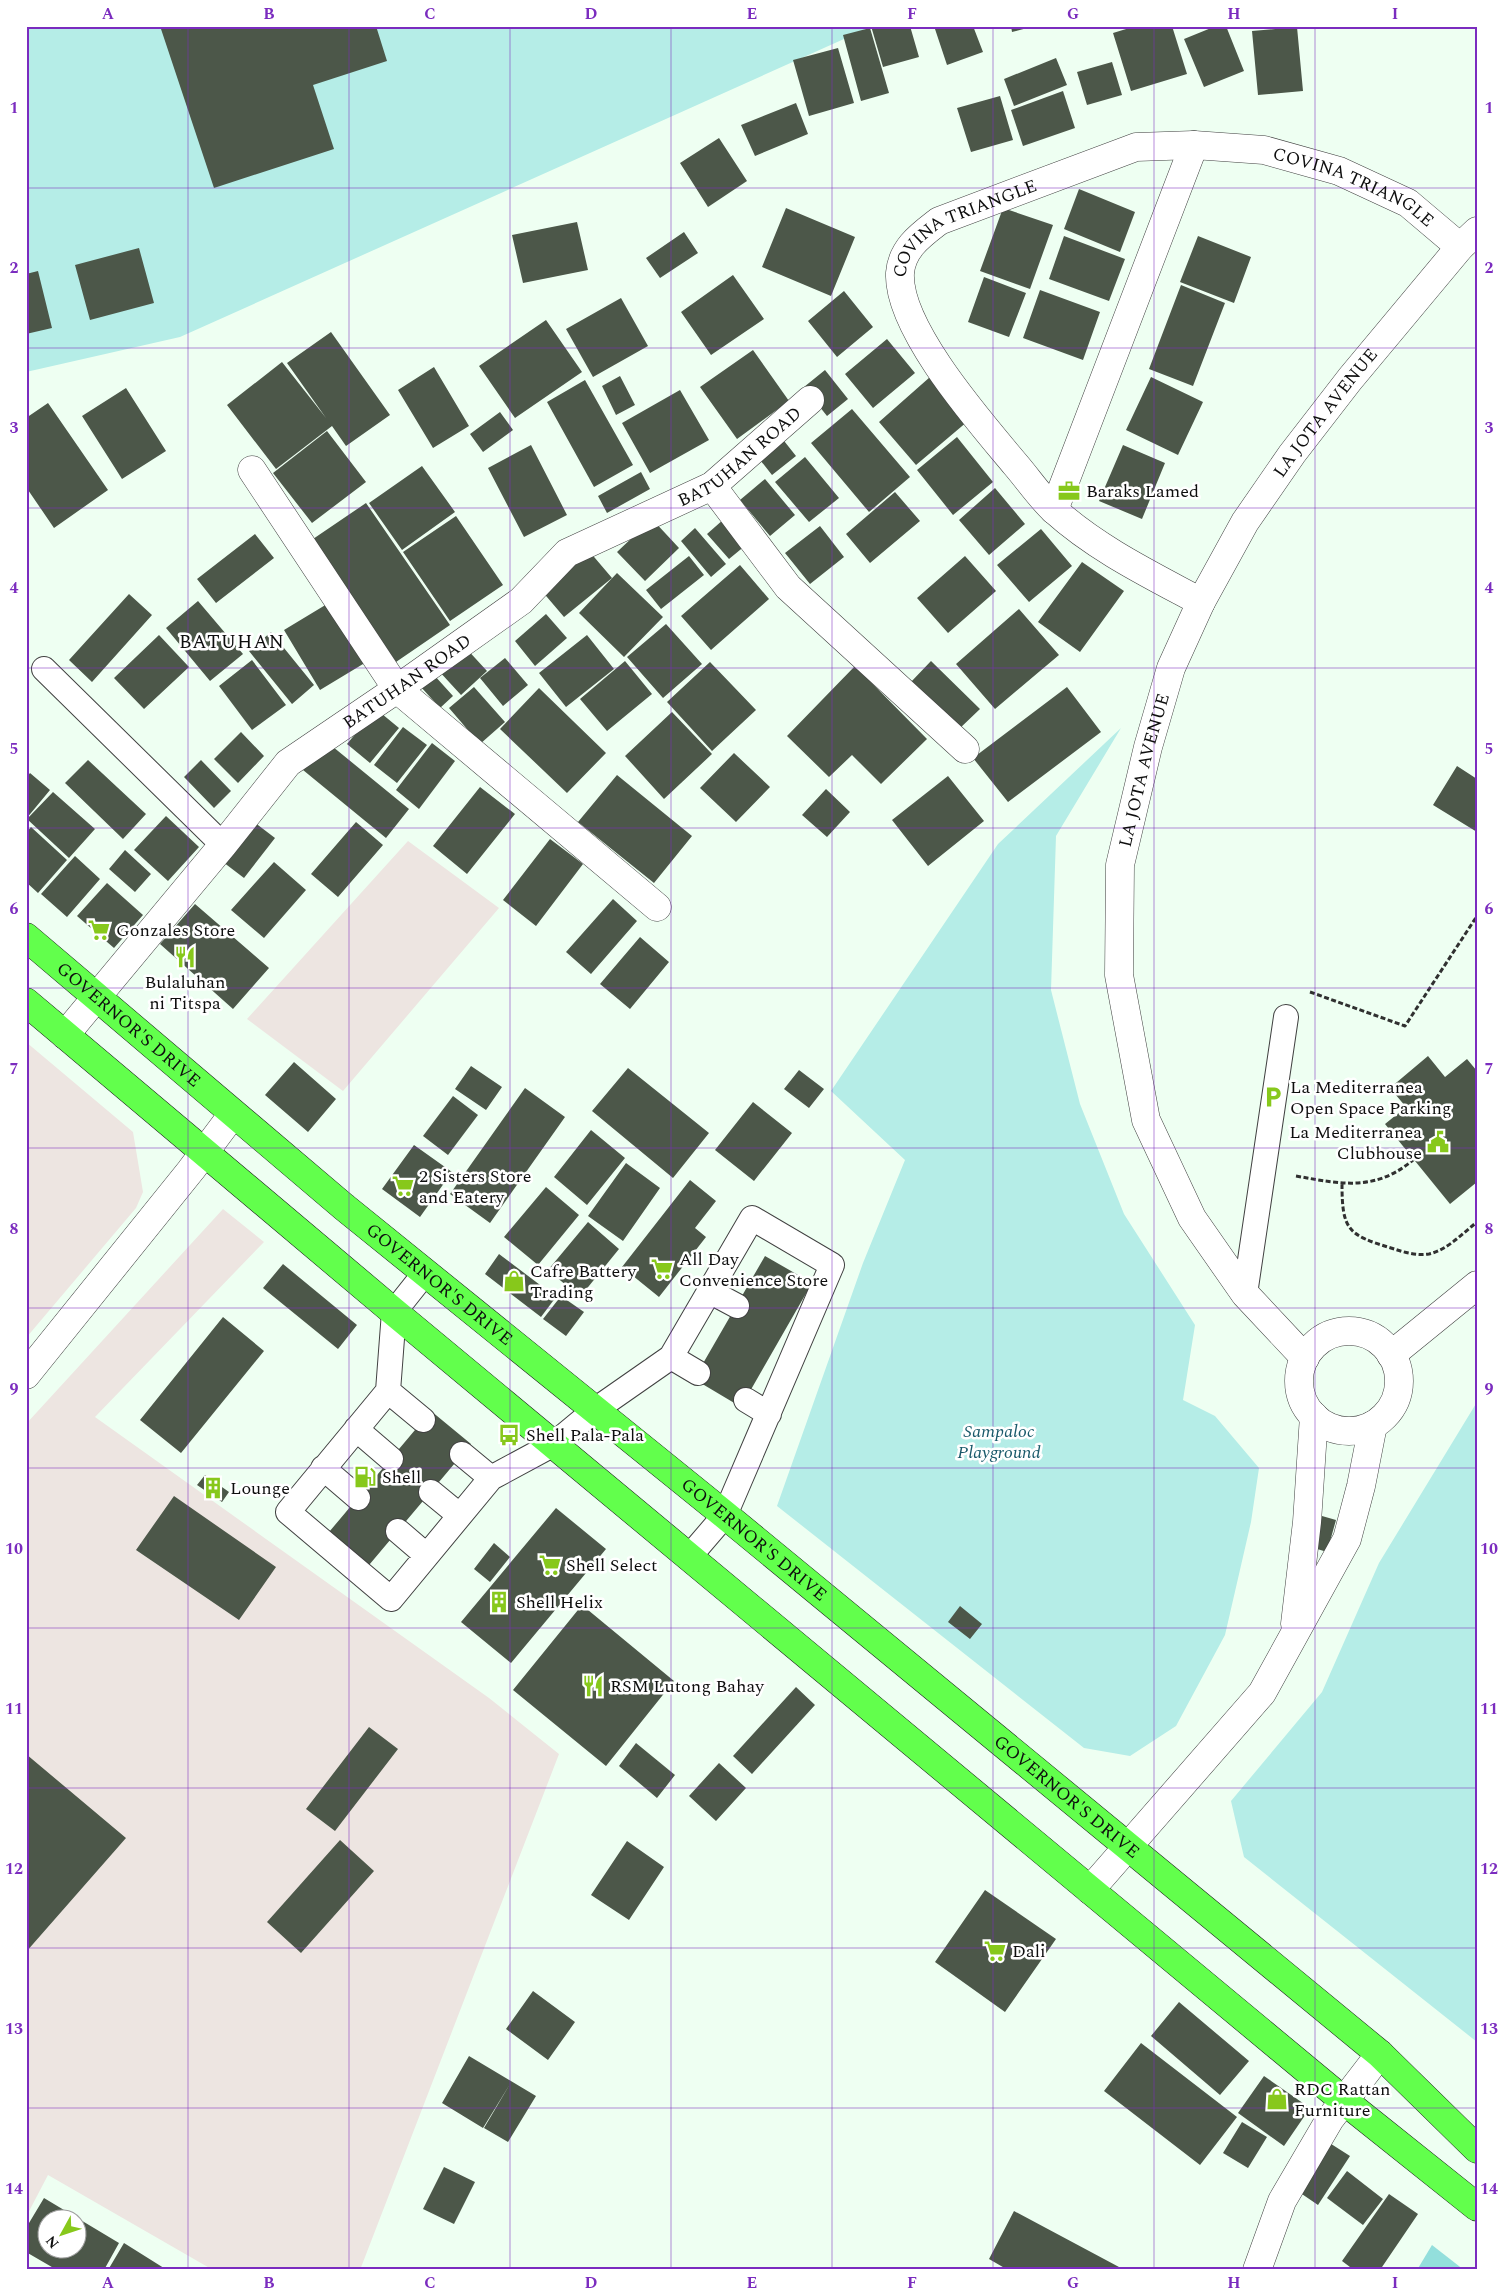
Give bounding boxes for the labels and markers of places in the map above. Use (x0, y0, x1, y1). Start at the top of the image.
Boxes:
office icon: Baraks Lamed (1056, 478, 1082, 504)
place label: Baraks Lamed (1086, 478, 1199, 505)
supermarket icon: Gonzales Store (86, 917, 112, 943)
place label: Gonzales Store (116, 917, 235, 944)
restaurant icon: Bulaluhan ni Titspa (172, 944, 198, 970)
place label: Bulaluhan ni Titspa (145, 969, 226, 1017)
place label: La Mediterranea Open Space Parking (1290, 1074, 1452, 1122)
parking icon: La Mediterranea Open Space Parking (1260, 1084, 1286, 1110)
place label: La Mediterranea Clubhouse (1289, 1119, 1422, 1167)
public building icon: La Mediterranea Clubhouse (1425, 1129, 1451, 1155)
place label: 2 Sisters Store and Eatery (419, 1163, 531, 1211)
supermarket icon: 2 Sisters Store and Eatery (390, 1173, 416, 1199)
place label: All Day Convenience Store (679, 1246, 828, 1294)
supermarket icon: All Day Convenience Store (649, 1256, 675, 1282)
place label: Cafre Battery Trading (530, 1258, 637, 1306)
shop icon: Cafre Battery Trading (501, 1268, 527, 1294)
bus stop icon: Shell Pala-Pala (496, 1422, 522, 1448)
place label: Shell Pala-Pala (526, 1422, 644, 1449)
fuel station icon: Shell (352, 1464, 378, 1490)
place label: Shell (382, 1464, 421, 1491)
building icon: Lounge (200, 1475, 226, 1501)
place label: Lounge (230, 1475, 290, 1502)
supermarket icon: Shell Select (537, 1552, 563, 1578)
place label: Shell Select (566, 1552, 657, 1579)
building icon: Shell Helix (486, 1589, 512, 1615)
place label: Shell Helix (516, 1589, 603, 1616)
restaurant icon: RSM Lutong Bahay (580, 1673, 606, 1699)
place label: RSM Lutong Bahay (610, 1673, 765, 1700)
supermarket icon: Dali (982, 1938, 1008, 1964)
place label: Dali (1012, 1938, 1046, 1965)
place label: RDC Rattan Furniture (1294, 2076, 1391, 2124)
shop icon: RDC Rattan Furniture (1264, 2086, 1290, 2112)

